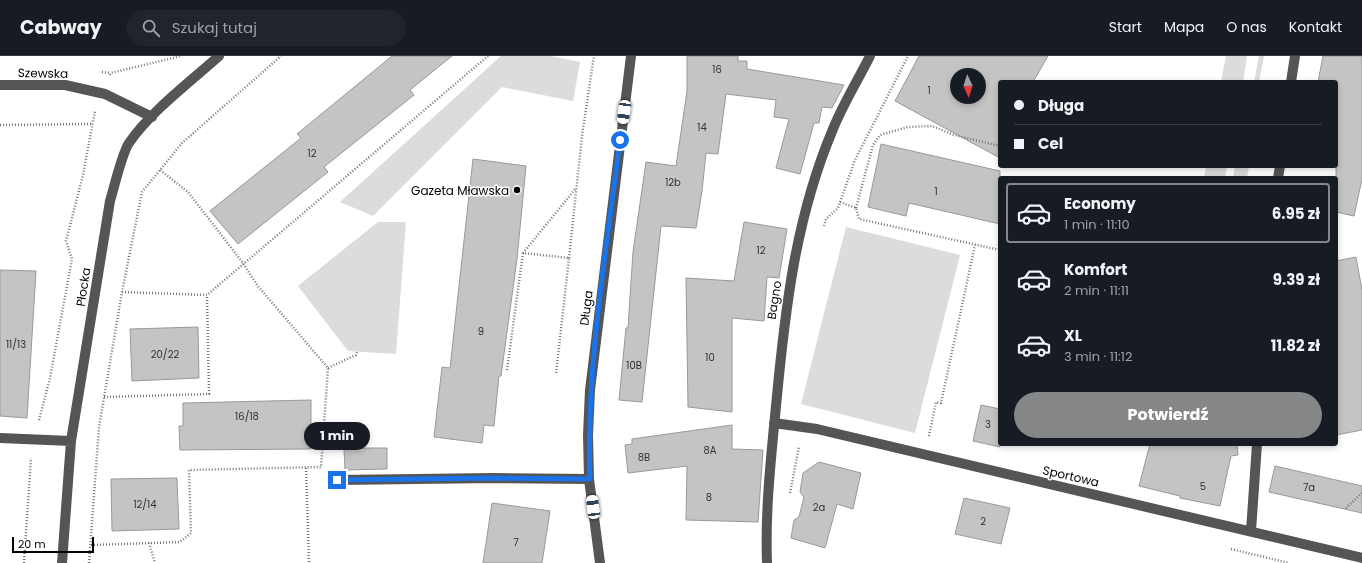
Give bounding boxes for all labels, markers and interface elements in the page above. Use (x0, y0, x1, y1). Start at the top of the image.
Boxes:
search box (126, 10, 406, 46)
text: Cabway (20, 14, 102, 41)
icon: search (140, 17, 162, 39)
text: Szukaj tutaj (172, 17, 257, 38)
text: Start (1109, 17, 1142, 37)
text: Mapa (1164, 17, 1204, 37)
text: O nas (1226, 17, 1267, 37)
text: Kontakt (1289, 17, 1342, 37)
house number: 16 (712, 62, 722, 77)
street label: Szewska (18, 64, 68, 82)
north arrow (950, 68, 986, 104)
map controls (950, 68, 986, 104)
house number: 1 (927, 83, 931, 98)
text: Długa (1038, 95, 1084, 116)
car (616, 99, 632, 125)
house number: 14 (697, 120, 707, 135)
route start (611, 131, 629, 149)
text: Cel (1038, 133, 1063, 154)
house number: 12 (308, 146, 317, 161)
house number: 12b (665, 175, 681, 190)
place label: Gazeta Mławska (411, 182, 509, 199)
house number: 1 (934, 184, 938, 199)
marker: Gazeta Mławska (512, 185, 522, 195)
text: Economy (1064, 193, 1136, 214)
icon: car (1016, 195, 1052, 231)
text: 6.95 zł (1272, 203, 1320, 224)
text: 1 min · 11:10 (1064, 215, 1130, 234)
house number: 12 (757, 243, 766, 258)
text: Komfort (1064, 259, 1127, 280)
icon: car (1016, 261, 1052, 297)
street label: Płocka (72, 266, 94, 308)
text: 9.39 zł (1273, 269, 1320, 290)
street label: Bagno (763, 279, 785, 321)
text: 2 min · 11:11 (1064, 281, 1129, 300)
street label: Długa (575, 289, 597, 327)
house number: 9 (478, 324, 484, 339)
text: XL (1064, 325, 1082, 346)
icon: car (1016, 327, 1052, 363)
text: 11.82 zł (1271, 335, 1320, 356)
house number: 11/13 (6, 337, 26, 352)
house number: 20/22 (151, 347, 179, 362)
text: 3 min · 11:12 (1064, 347, 1132, 366)
house number: 10 (705, 350, 715, 365)
house number: 10B (626, 358, 642, 373)
button: Potwierdź (1014, 392, 1322, 438)
house number: 16/18 (235, 409, 259, 424)
house number: 3 (985, 417, 991, 432)
callout: 1 min (304, 422, 370, 450)
text: 1 min (320, 426, 354, 445)
house number: 8A (703, 443, 717, 458)
house number: 8B (638, 450, 650, 465)
street label: Sportowa (1041, 461, 1101, 491)
route end (328, 471, 346, 489)
house number: 5 (1200, 479, 1206, 494)
house number: 7a (1303, 480, 1315, 495)
house number: 8 (706, 490, 712, 505)
car (586, 494, 600, 520)
house number: 12/14 (133, 497, 157, 512)
house number: 2a (813, 500, 825, 515)
house number: 2 (980, 514, 986, 529)
scale bar (12, 535, 94, 554)
house number: 7 (513, 535, 519, 550)
text: 20 m (18, 536, 46, 552)

